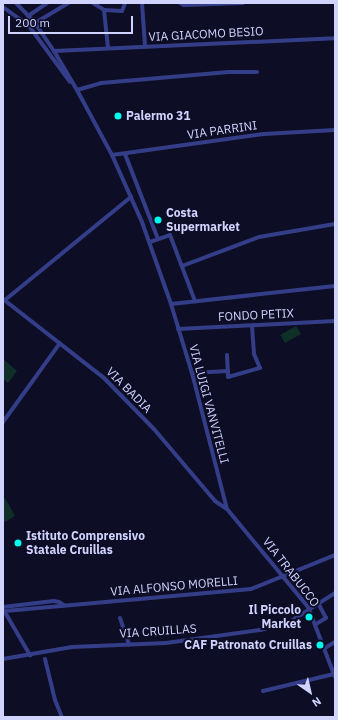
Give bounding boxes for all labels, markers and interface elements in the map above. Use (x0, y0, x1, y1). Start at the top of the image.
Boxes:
scale bar (10, 8, 135, 34)
text: 200 m (15, 15, 50, 30)
street label: VIA GIACOMO BESIO (148, 24, 264, 44)
place label: Palermo 31 (126, 109, 190, 123)
marker: Palermo 31 (113, 111, 123, 121)
street label: VIA PARRINI (186, 118, 258, 142)
place label: Costa Supermarket (166, 206, 240, 234)
marker: Costa Supermarket (153, 215, 163, 225)
street label: FONDO PETIX (218, 306, 294, 324)
street label: VIA LUIGI VANVITELLI (186, 343, 232, 465)
street label: VIA BADIA (103, 364, 155, 416)
place label: Istituto Comprensivo Statale Cruillas (26, 529, 145, 557)
street label: VIA TRABUCCO (259, 534, 323, 610)
marker: Istituto Comprensivo Statale Cruillas (13, 538, 23, 548)
street label: VIA ALFONSO MORELLI (110, 573, 238, 599)
place label: Il Piccolo Market (249, 603, 301, 631)
marker: Il Piccolo Market (304, 612, 314, 622)
street label: VIA CRUILLAS (119, 621, 197, 641)
place label: CAF Patronato Cruillas (184, 638, 312, 652)
marker: CAF Patronato Cruillas (315, 640, 325, 650)
north arrow (290, 672, 330, 712)
text: N (309, 694, 324, 710)

